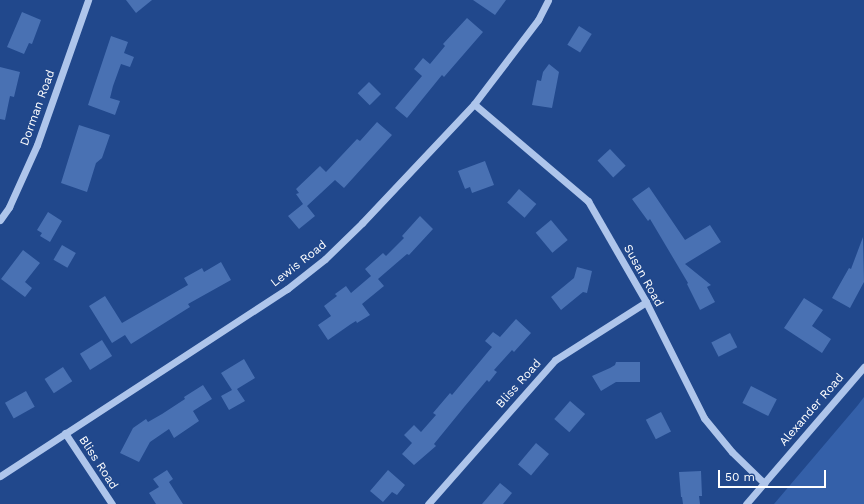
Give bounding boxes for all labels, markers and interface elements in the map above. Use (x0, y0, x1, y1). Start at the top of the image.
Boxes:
street label: Dorman Road (18, 68, 58, 148)
street label: Lewis Road (268, 238, 330, 290)
street label: Susan Road (620, 242, 666, 310)
street label: Bliss Road (493, 357, 545, 411)
street label: Alexander Road (777, 371, 847, 449)
street label: Bliss Road (75, 434, 121, 492)
scale bar (720, 462, 828, 488)
text: 50 m (725, 470, 755, 484)

